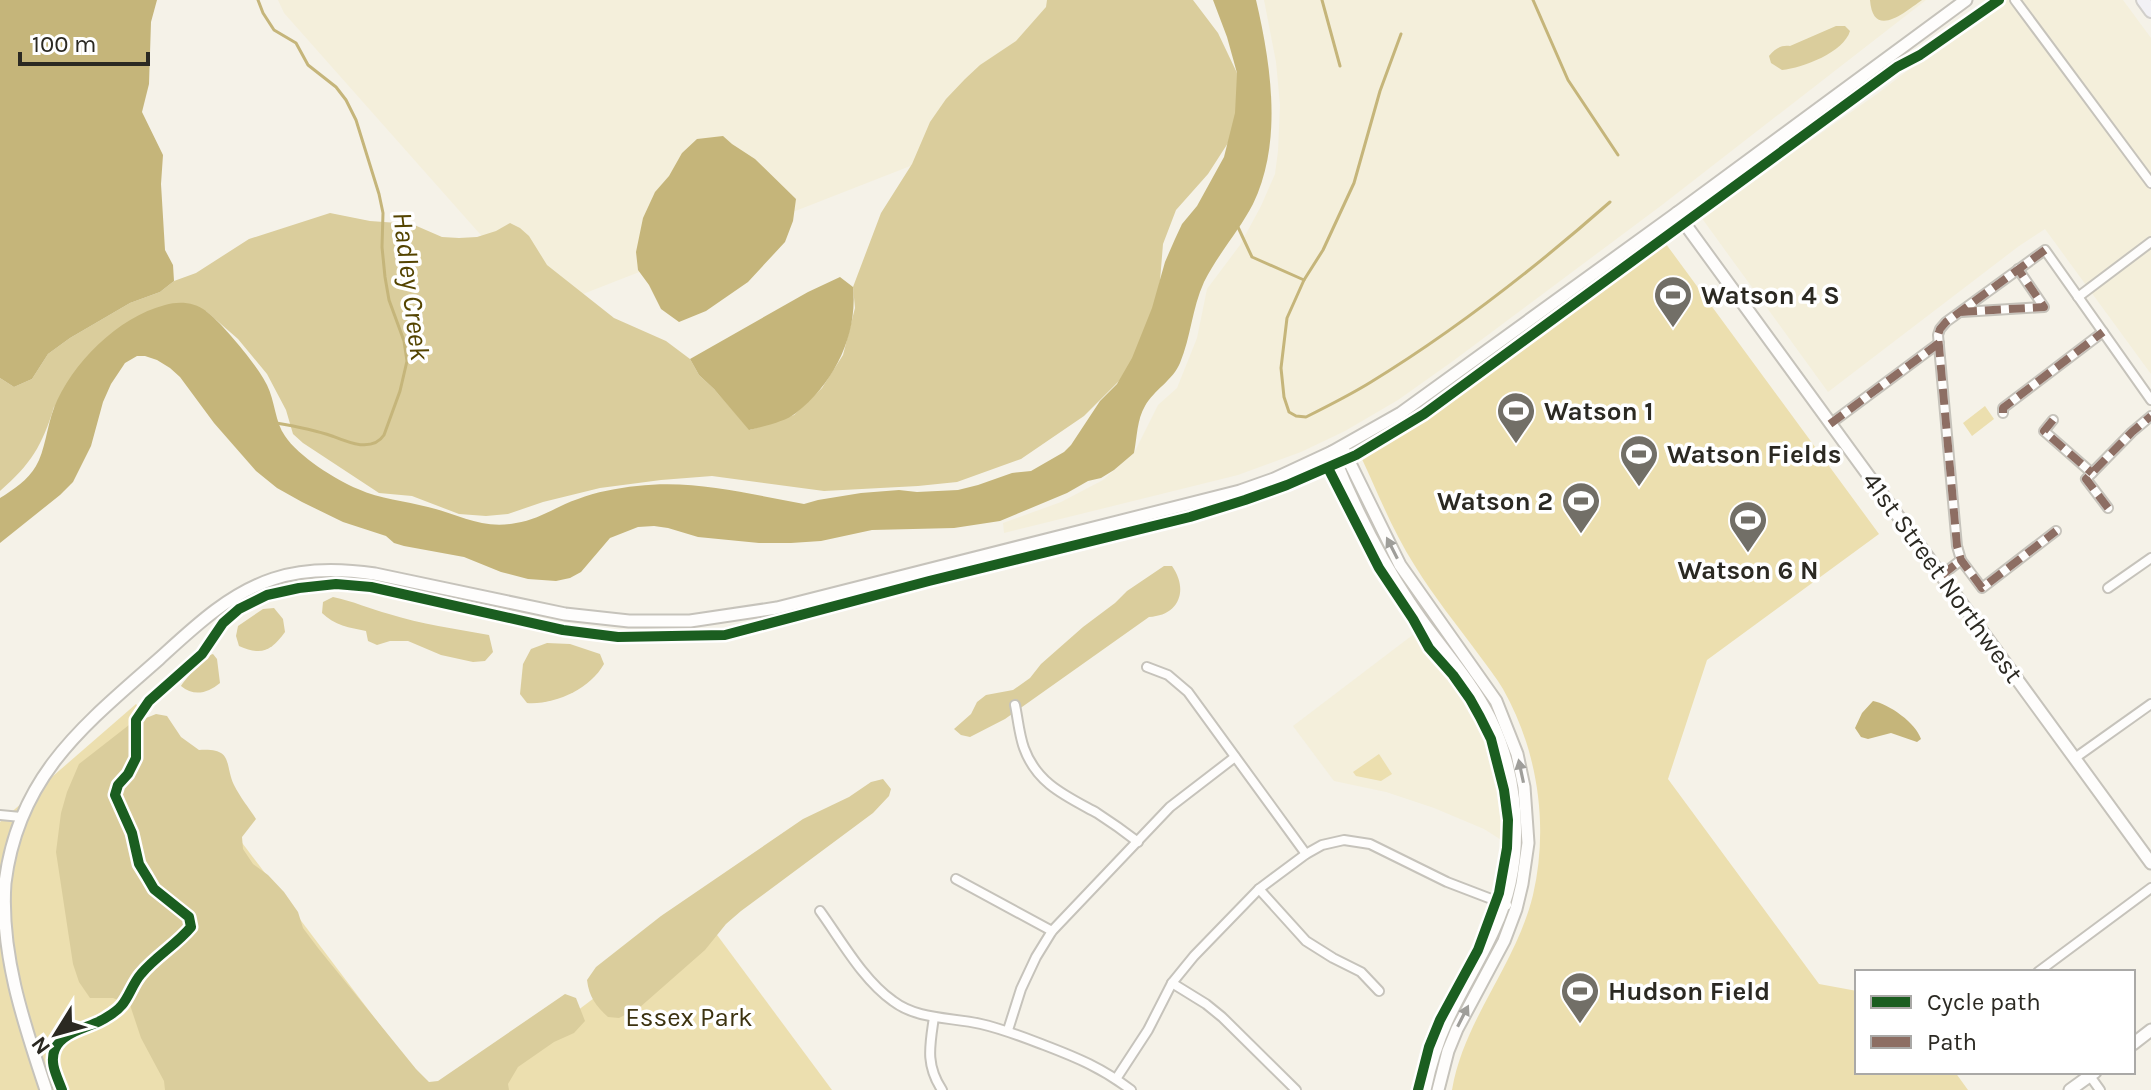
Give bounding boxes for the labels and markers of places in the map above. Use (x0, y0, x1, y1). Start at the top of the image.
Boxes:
sports icon: Watson 4 S (1652, 274, 1694, 329)
place label: Watson 4 S (1701, 280, 1840, 311)
sports icon: Watson 1 (1495, 390, 1537, 445)
place label: Watson 1 (1544, 396, 1654, 427)
sports icon: Watson Fields (1618, 433, 1660, 488)
place label: Watson Fields (1667, 439, 1841, 470)
sports icon: Watson 2 (1560, 480, 1602, 535)
place label: Watson 2 (1437, 486, 1553, 517)
sports icon: Watson 6 N (1727, 499, 1769, 554)
place label: Watson 6 N (1677, 555, 1819, 586)
sports icon: Hudson Field (1559, 970, 1601, 1025)
place label: Hudson Field (1608, 976, 1770, 1007)

